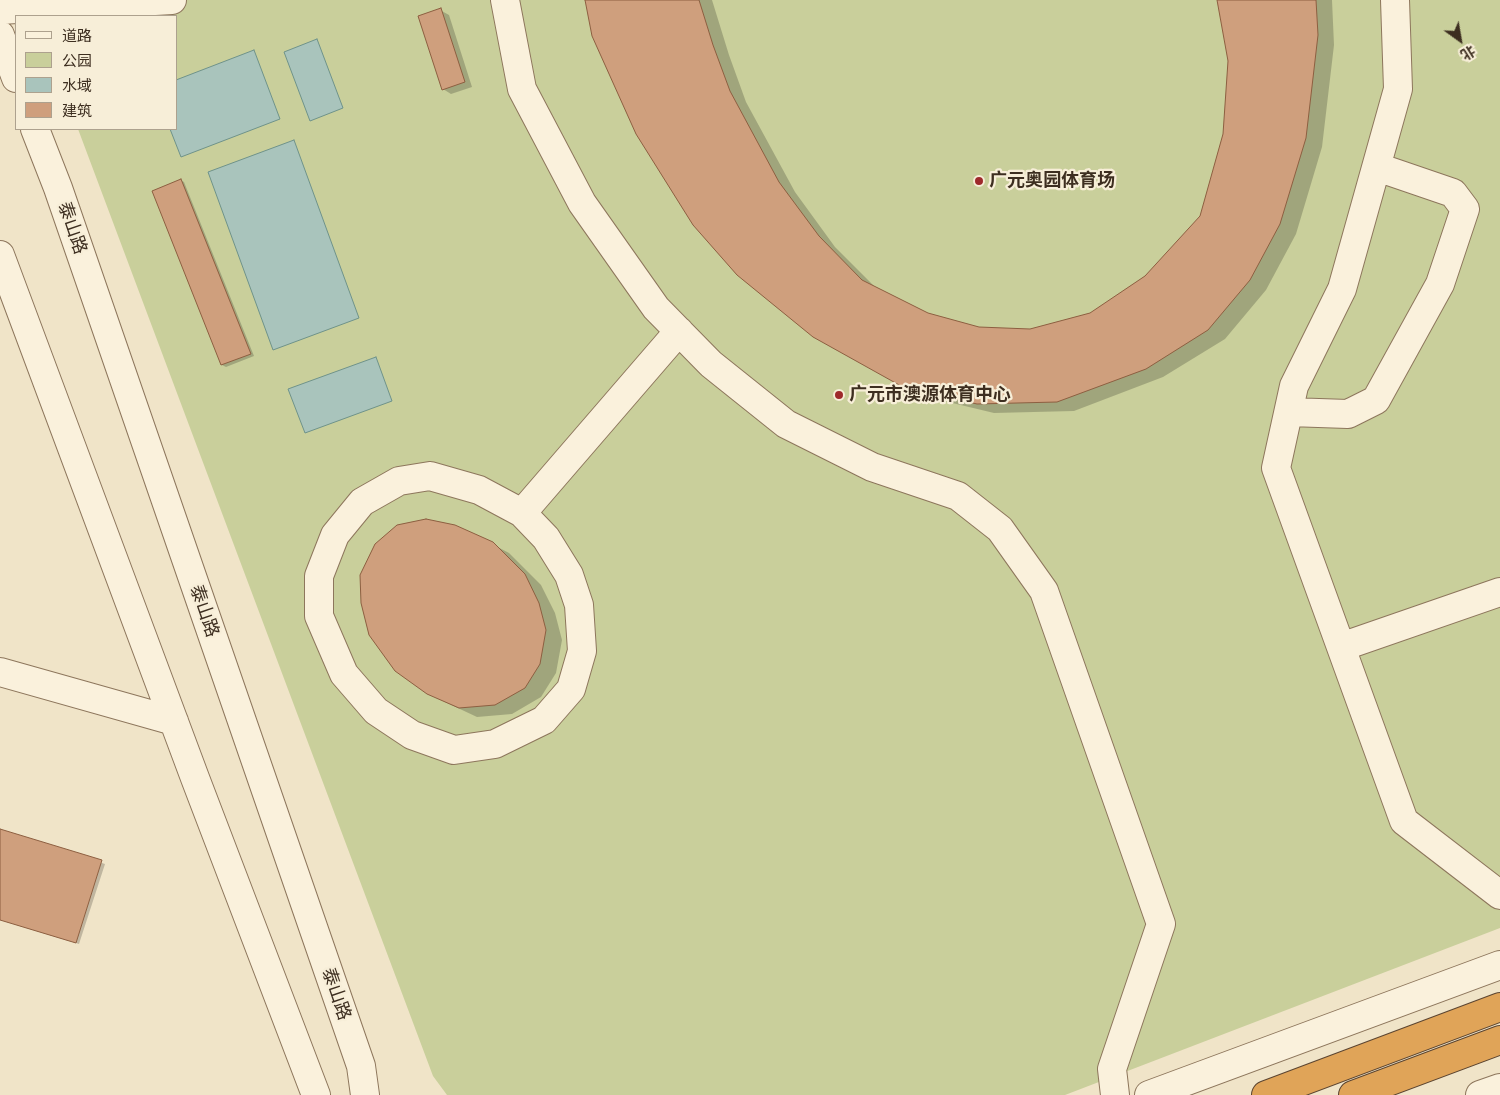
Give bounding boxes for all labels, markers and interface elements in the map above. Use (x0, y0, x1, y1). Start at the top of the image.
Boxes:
legend (15, 15, 178, 130)
north arrow (1435, 15, 1485, 65)
text: 道路 (62, 25, 92, 45)
text: 北 (1457, 41, 1479, 65)
text: 公园 (62, 50, 92, 70)
text: 水域 (62, 75, 92, 95)
text: 建筑 (62, 100, 92, 120)
place label: 广元奥园体育场 (989, 170, 1115, 192)
marker: 广元奥园体育场 (973, 175, 985, 187)
street label: 泰山路 (53, 199, 91, 257)
place label: 广元市澳源体育中心 (849, 384, 1011, 406)
marker: 广元市澳源体育中心 (833, 389, 845, 401)
street label: 泰山路 (185, 582, 223, 640)
street label: 泰山路 (317, 965, 355, 1023)

